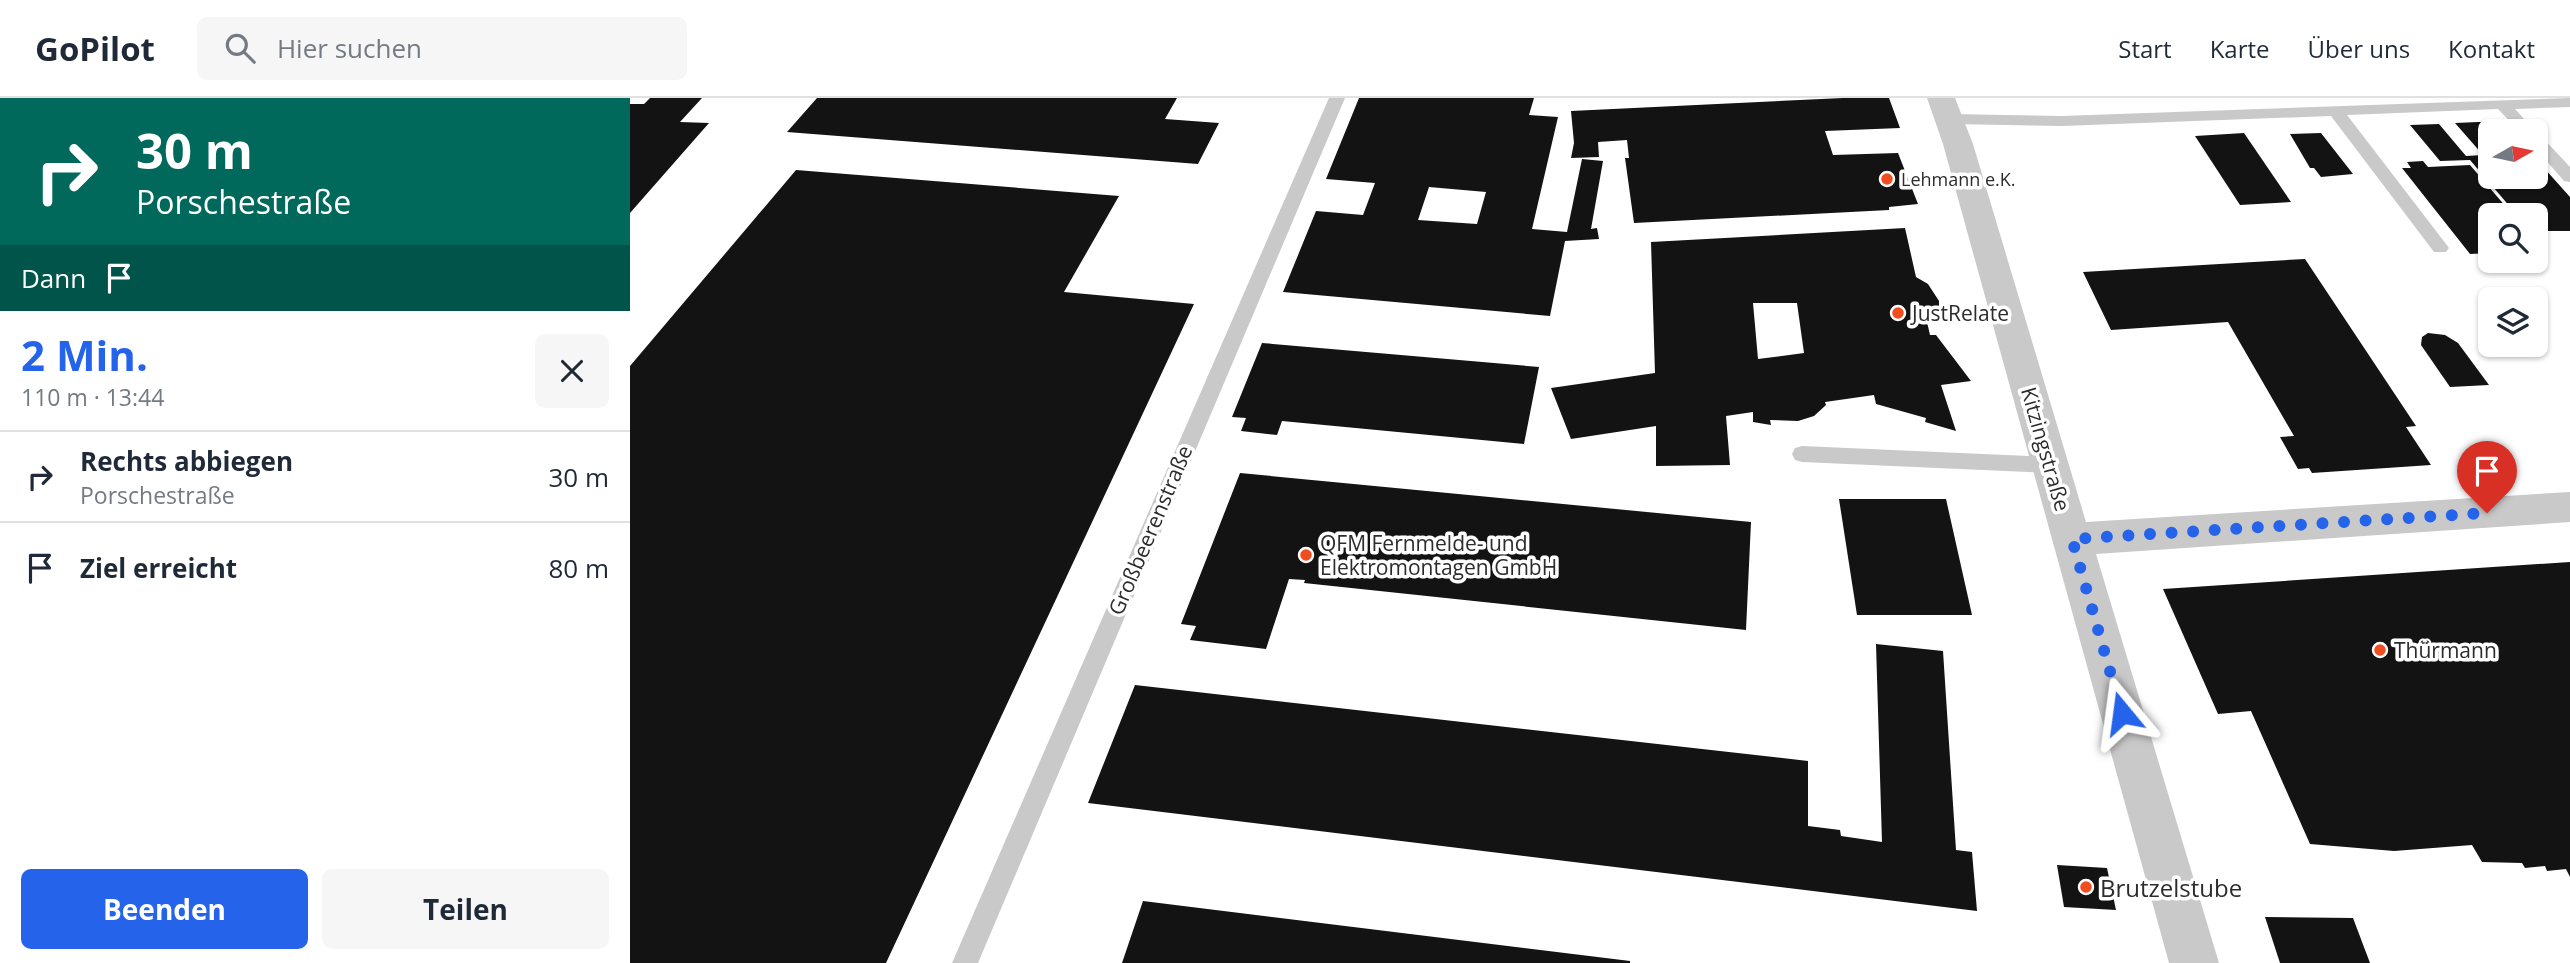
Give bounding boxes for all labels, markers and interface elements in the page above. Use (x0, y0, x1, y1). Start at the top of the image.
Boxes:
search box (197, 17, 687, 80)
text: GoPilot (35, 26, 155, 71)
icon: search (221, 29, 259, 67)
text: Hier suchen (277, 30, 422, 66)
text: Start (2118, 32, 2172, 65)
text: Karte (2210, 32, 2270, 65)
text: Über uns (2308, 32, 2410, 65)
text: Kontakt (2448, 32, 2535, 65)
text: 30 m (136, 117, 253, 183)
north arrow (2478, 119, 2548, 189)
map controls (2478, 119, 2548, 357)
icon: right (21, 126, 112, 217)
place label: Lehmann e.K. (1901, 167, 2016, 191)
marker: Lehmann e.K. (1879, 171, 1895, 187)
text: Porschestraße (136, 180, 351, 223)
button: search (2478, 203, 2548, 273)
icon: arrive (100, 259, 138, 297)
text: Dann (21, 260, 86, 296)
button: layers (2478, 287, 2548, 357)
place label: JustRelate (1910, 299, 2009, 327)
marker: JustRelate (1890, 305, 1906, 321)
text: 2 Min. (21, 326, 148, 383)
button: close (535, 334, 609, 408)
text: 110 m · 13:44 (21, 381, 164, 413)
street label: Kitzingstraße (2015, 384, 2077, 514)
street label: Großbeerenstraße (1102, 441, 1198, 619)
pin (2457, 441, 2517, 513)
text: Rechts abbiegen (80, 443, 293, 479)
icon: arrive (2468, 452, 2506, 490)
icon: right (21, 458, 59, 496)
text: 30 m (548, 459, 609, 495)
text: Porschestraße (80, 479, 235, 511)
place label: QFM Fernmelde- und Elektromontagen GmbH (1320, 529, 1557, 581)
marker: QFM Fernmelde- und Elektromontagen GmbH (1298, 547, 1314, 563)
icon: arrive (21, 549, 59, 587)
text: Ziel erreicht (80, 550, 237, 586)
text: 80 m (548, 550, 609, 586)
place label: Thürmann (2394, 636, 2497, 664)
marker: Thürmann (2372, 642, 2388, 658)
position arrow (2085, 676, 2159, 750)
button: Beenden (21, 869, 308, 949)
button: Teilen (322, 869, 609, 949)
place label: Brutzelstube (2100, 871, 2242, 904)
marker: Brutzelstube (2078, 879, 2094, 895)

